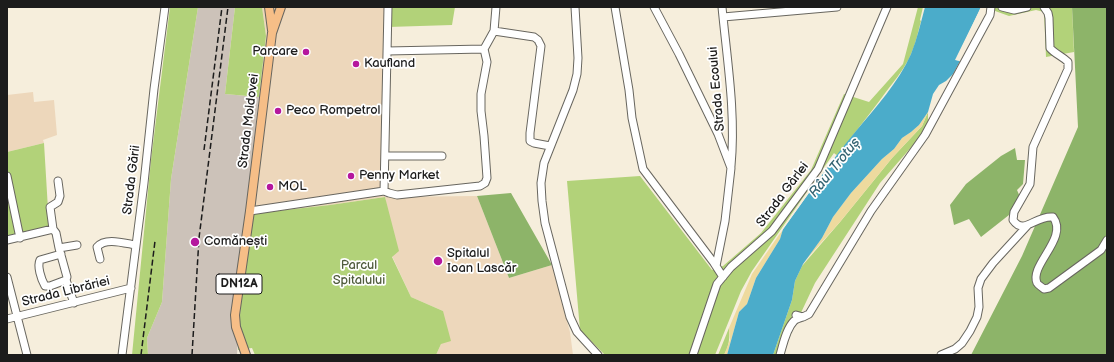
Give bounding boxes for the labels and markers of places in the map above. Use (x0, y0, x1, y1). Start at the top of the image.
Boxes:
place label: Parcare (252, 44, 298, 60)
marker: Parcare (301, 47, 311, 57)
place label: Kaufland (364, 56, 415, 72)
marker: Kaufland (351, 59, 361, 69)
place label: Peco Rompetrol (286, 103, 381, 119)
marker: Peco Rompetrol (273, 106, 283, 116)
place label: Penny Market (359, 168, 440, 184)
marker: Penny Market (346, 171, 356, 181)
place label: MOL (278, 179, 307, 195)
marker: MOL (265, 182, 275, 192)
place label: Comănești (204, 234, 267, 250)
marker: Comănești (189, 236, 201, 248)
place label: Spitalul Ioan Lascăr (447, 246, 516, 277)
marker: Spitalul Ioan Lascăr (432, 255, 444, 267)

